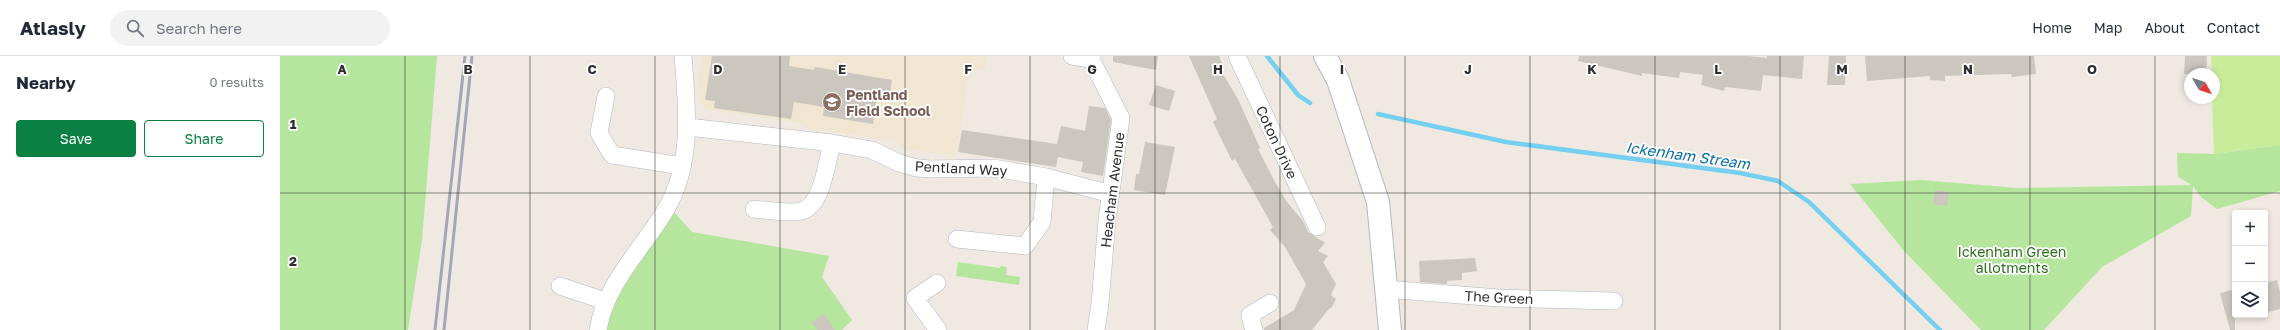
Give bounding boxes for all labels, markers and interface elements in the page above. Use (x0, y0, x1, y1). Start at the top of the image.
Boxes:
search box (110, 10, 390, 46)
text: Atlasly (20, 16, 86, 39)
icon: search (124, 17, 146, 39)
text: Search here (156, 19, 242, 37)
text: Home (2032, 19, 2072, 36)
text: Map (2094, 19, 2122, 36)
text: About (2144, 19, 2185, 36)
text: Contact (2207, 19, 2260, 36)
text: A (337, 61, 347, 77)
text: B (463, 61, 473, 77)
text: C (587, 61, 597, 77)
text: D (713, 61, 723, 77)
text: E (838, 61, 846, 77)
text: F (964, 61, 972, 77)
text: G (1087, 61, 1097, 77)
text: H (1213, 61, 1223, 77)
text: I (1340, 61, 1344, 77)
text: J (1464, 61, 1472, 77)
text: K (1587, 61, 1597, 77)
text: L (1714, 61, 1722, 77)
text: M (1836, 61, 1848, 77)
text: N (1963, 61, 1973, 77)
text: O (2087, 61, 2097, 77)
north arrow (2184, 68, 2220, 104)
text: Nearby (16, 72, 76, 93)
text: 0 results (209, 74, 264, 90)
place label: Pentland Field School (846, 86, 931, 119)
school or university icon: Pentland Field School (821, 91, 843, 113)
street label: Coton Drive (1253, 103, 1301, 181)
text: 1 (290, 116, 297, 132)
button: Save (16, 120, 136, 157)
button: Share (144, 120, 264, 157)
street label: Heacham Avenue (1096, 131, 1128, 249)
water label: Ickenham Stream (1625, 137, 1752, 173)
street label: Pentland Way (914, 157, 1008, 179)
map controls (2232, 210, 2268, 318)
button: + (2232, 210, 2268, 246)
park label: Ickenham Green allotments (1958, 243, 2066, 276)
button: − (2232, 246, 2268, 282)
text: 2 (289, 253, 297, 269)
button: layers (2232, 282, 2268, 318)
street label: The Green (1464, 287, 1534, 307)

